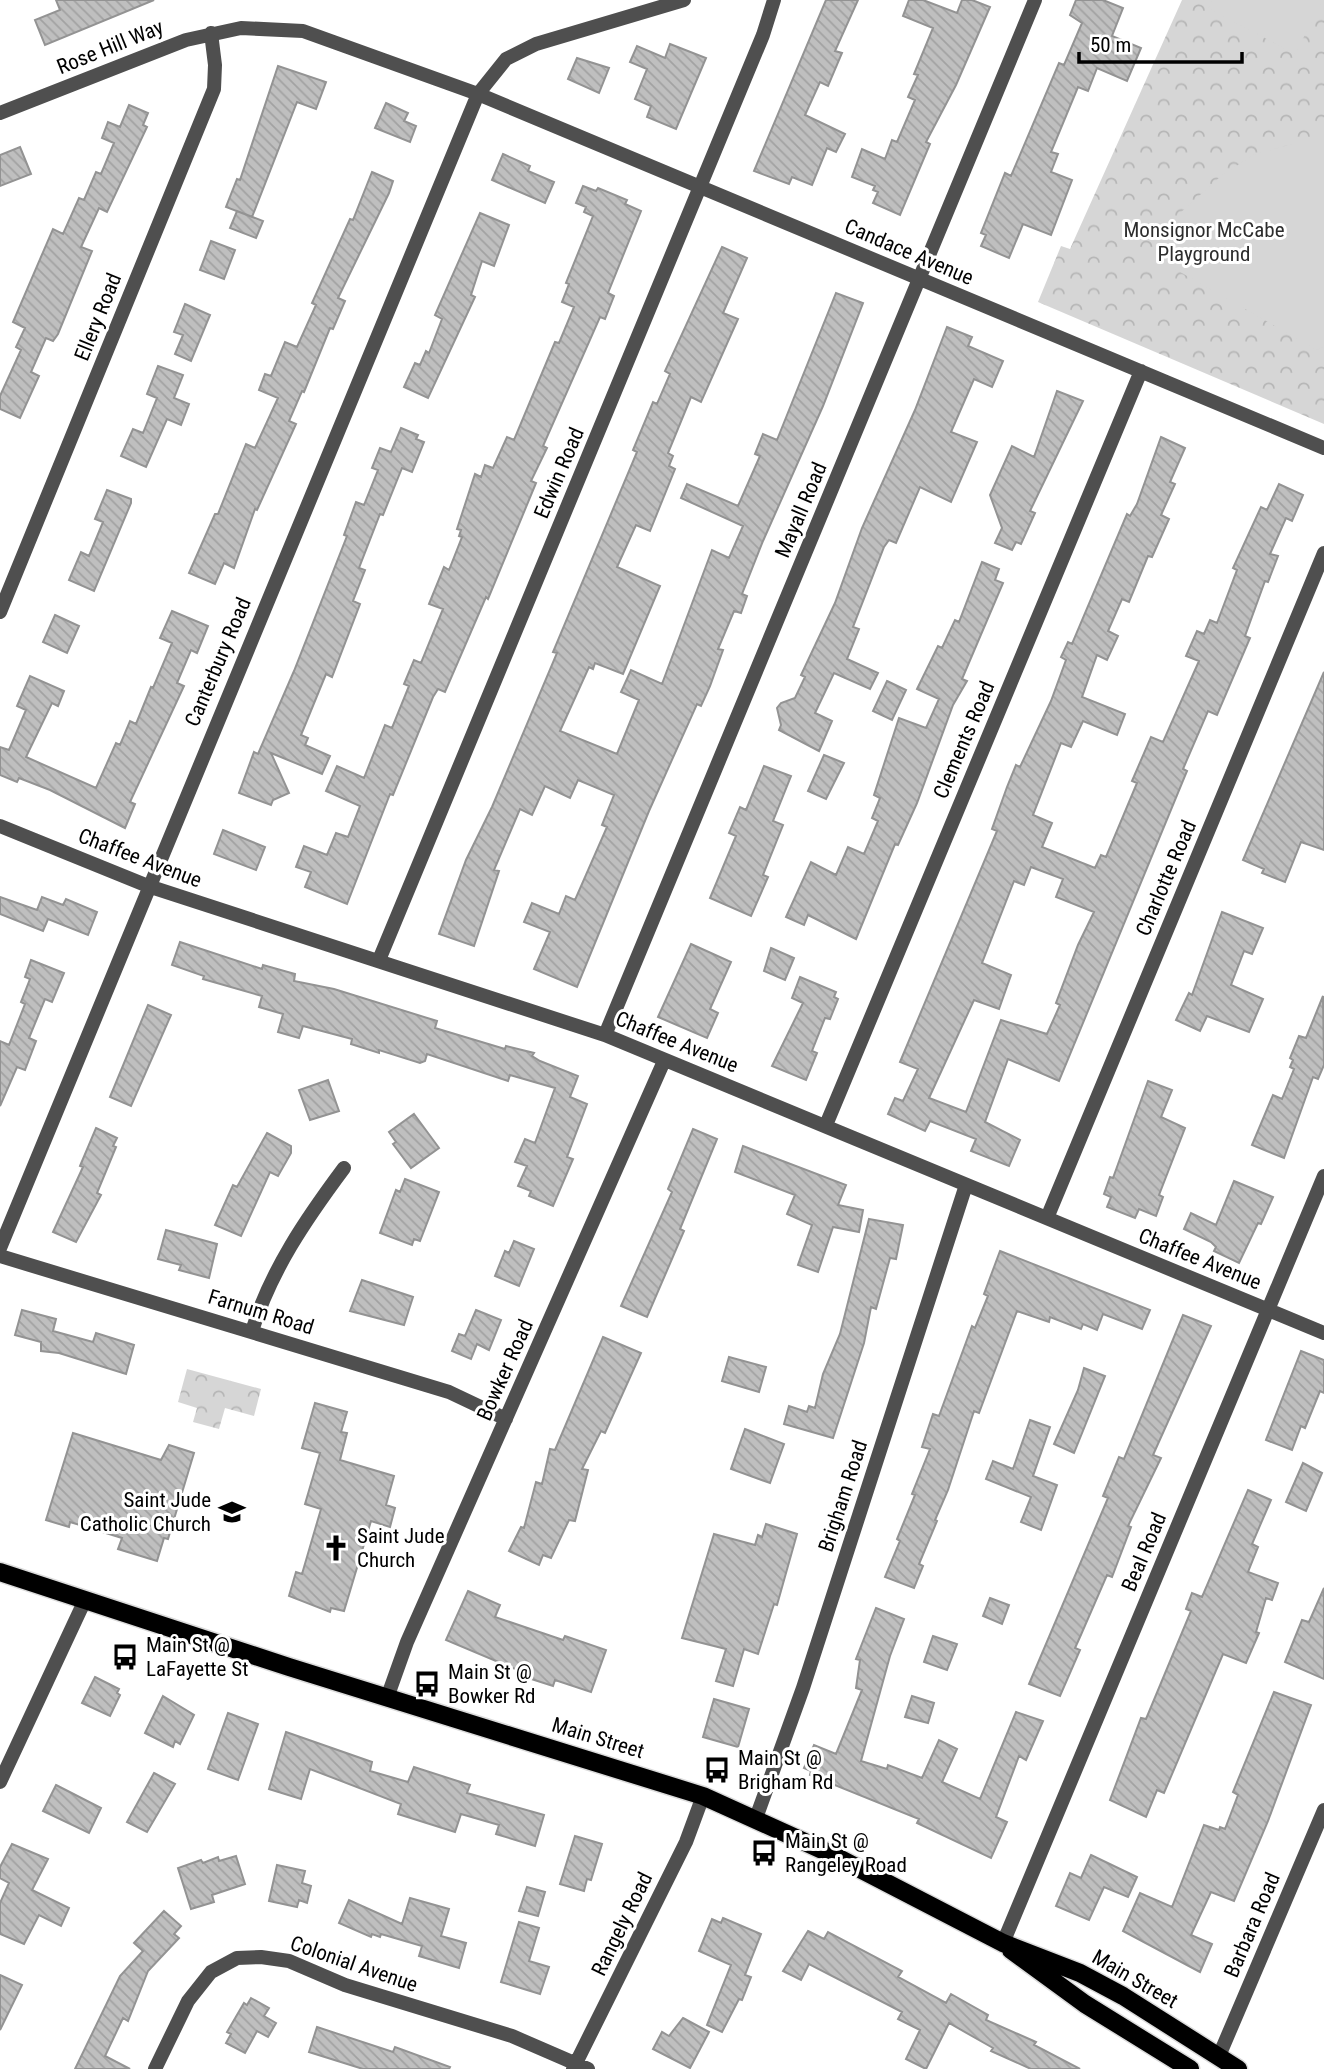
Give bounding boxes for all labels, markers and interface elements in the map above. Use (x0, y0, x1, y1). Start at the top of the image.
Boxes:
street label: Rose Hill Way (53, 15, 167, 79)
scale bar (1079, 21, 1242, 65)
text: 50 m (1090, 33, 1131, 57)
street label: Candace Avenue (841, 214, 977, 290)
park label: Monsignor McCabe Playground (1124, 218, 1285, 266)
street label: Ellery Road (70, 270, 126, 364)
street label: Edwin Road (529, 424, 589, 522)
street label: Mayall Road (770, 459, 832, 561)
street label: Canterbury Road (180, 594, 256, 730)
street label: Clements Road (928, 678, 1000, 802)
street label: Charlotte Road (1131, 817, 1201, 939)
street label: Chaffee Avenue (75, 823, 205, 893)
street label: Chaffee Avenue (612, 1007, 742, 1078)
street label: Chaffee Avenue (1135, 1224, 1265, 1295)
street label: Farnum Road (205, 1285, 317, 1339)
street label: Bowker Road (472, 1316, 538, 1424)
street label: Brigham Road (814, 1437, 872, 1555)
place label: Saint Jude Catholic Church (80, 1488, 211, 1536)
school or university icon: Saint Jude Catholic Church (217, 1497, 247, 1527)
street label: Beal Road (1117, 1509, 1171, 1595)
place label: Saint Jude Church (357, 1524, 445, 1572)
church icon: Saint Jude Church (321, 1533, 351, 1563)
place label: Main St @ LaFayette St (146, 1633, 248, 1681)
bus stop icon: Main St @ LaFayette St (110, 1642, 140, 1672)
place label: Main St @ Bowker Rd (448, 1660, 536, 1708)
bus stop icon: Main St @ Bowker Rd (412, 1669, 442, 1699)
street label: Main Street (549, 1713, 647, 1763)
place label: Main St @ Brigham Rd (738, 1746, 833, 1794)
bus stop icon: Main St @ Brigham Rd (702, 1755, 732, 1785)
place label: Main St @ Rangeley Road (785, 1829, 907, 1877)
bus stop icon: Main St @ Rangeley Road (749, 1838, 779, 1868)
street label: Rangely Road (587, 1868, 657, 1980)
street label: Barbara Road (1219, 1869, 1285, 1981)
street label: Colonial Avenue (287, 1931, 421, 1997)
street label: Main Street (1088, 1945, 1182, 2013)

